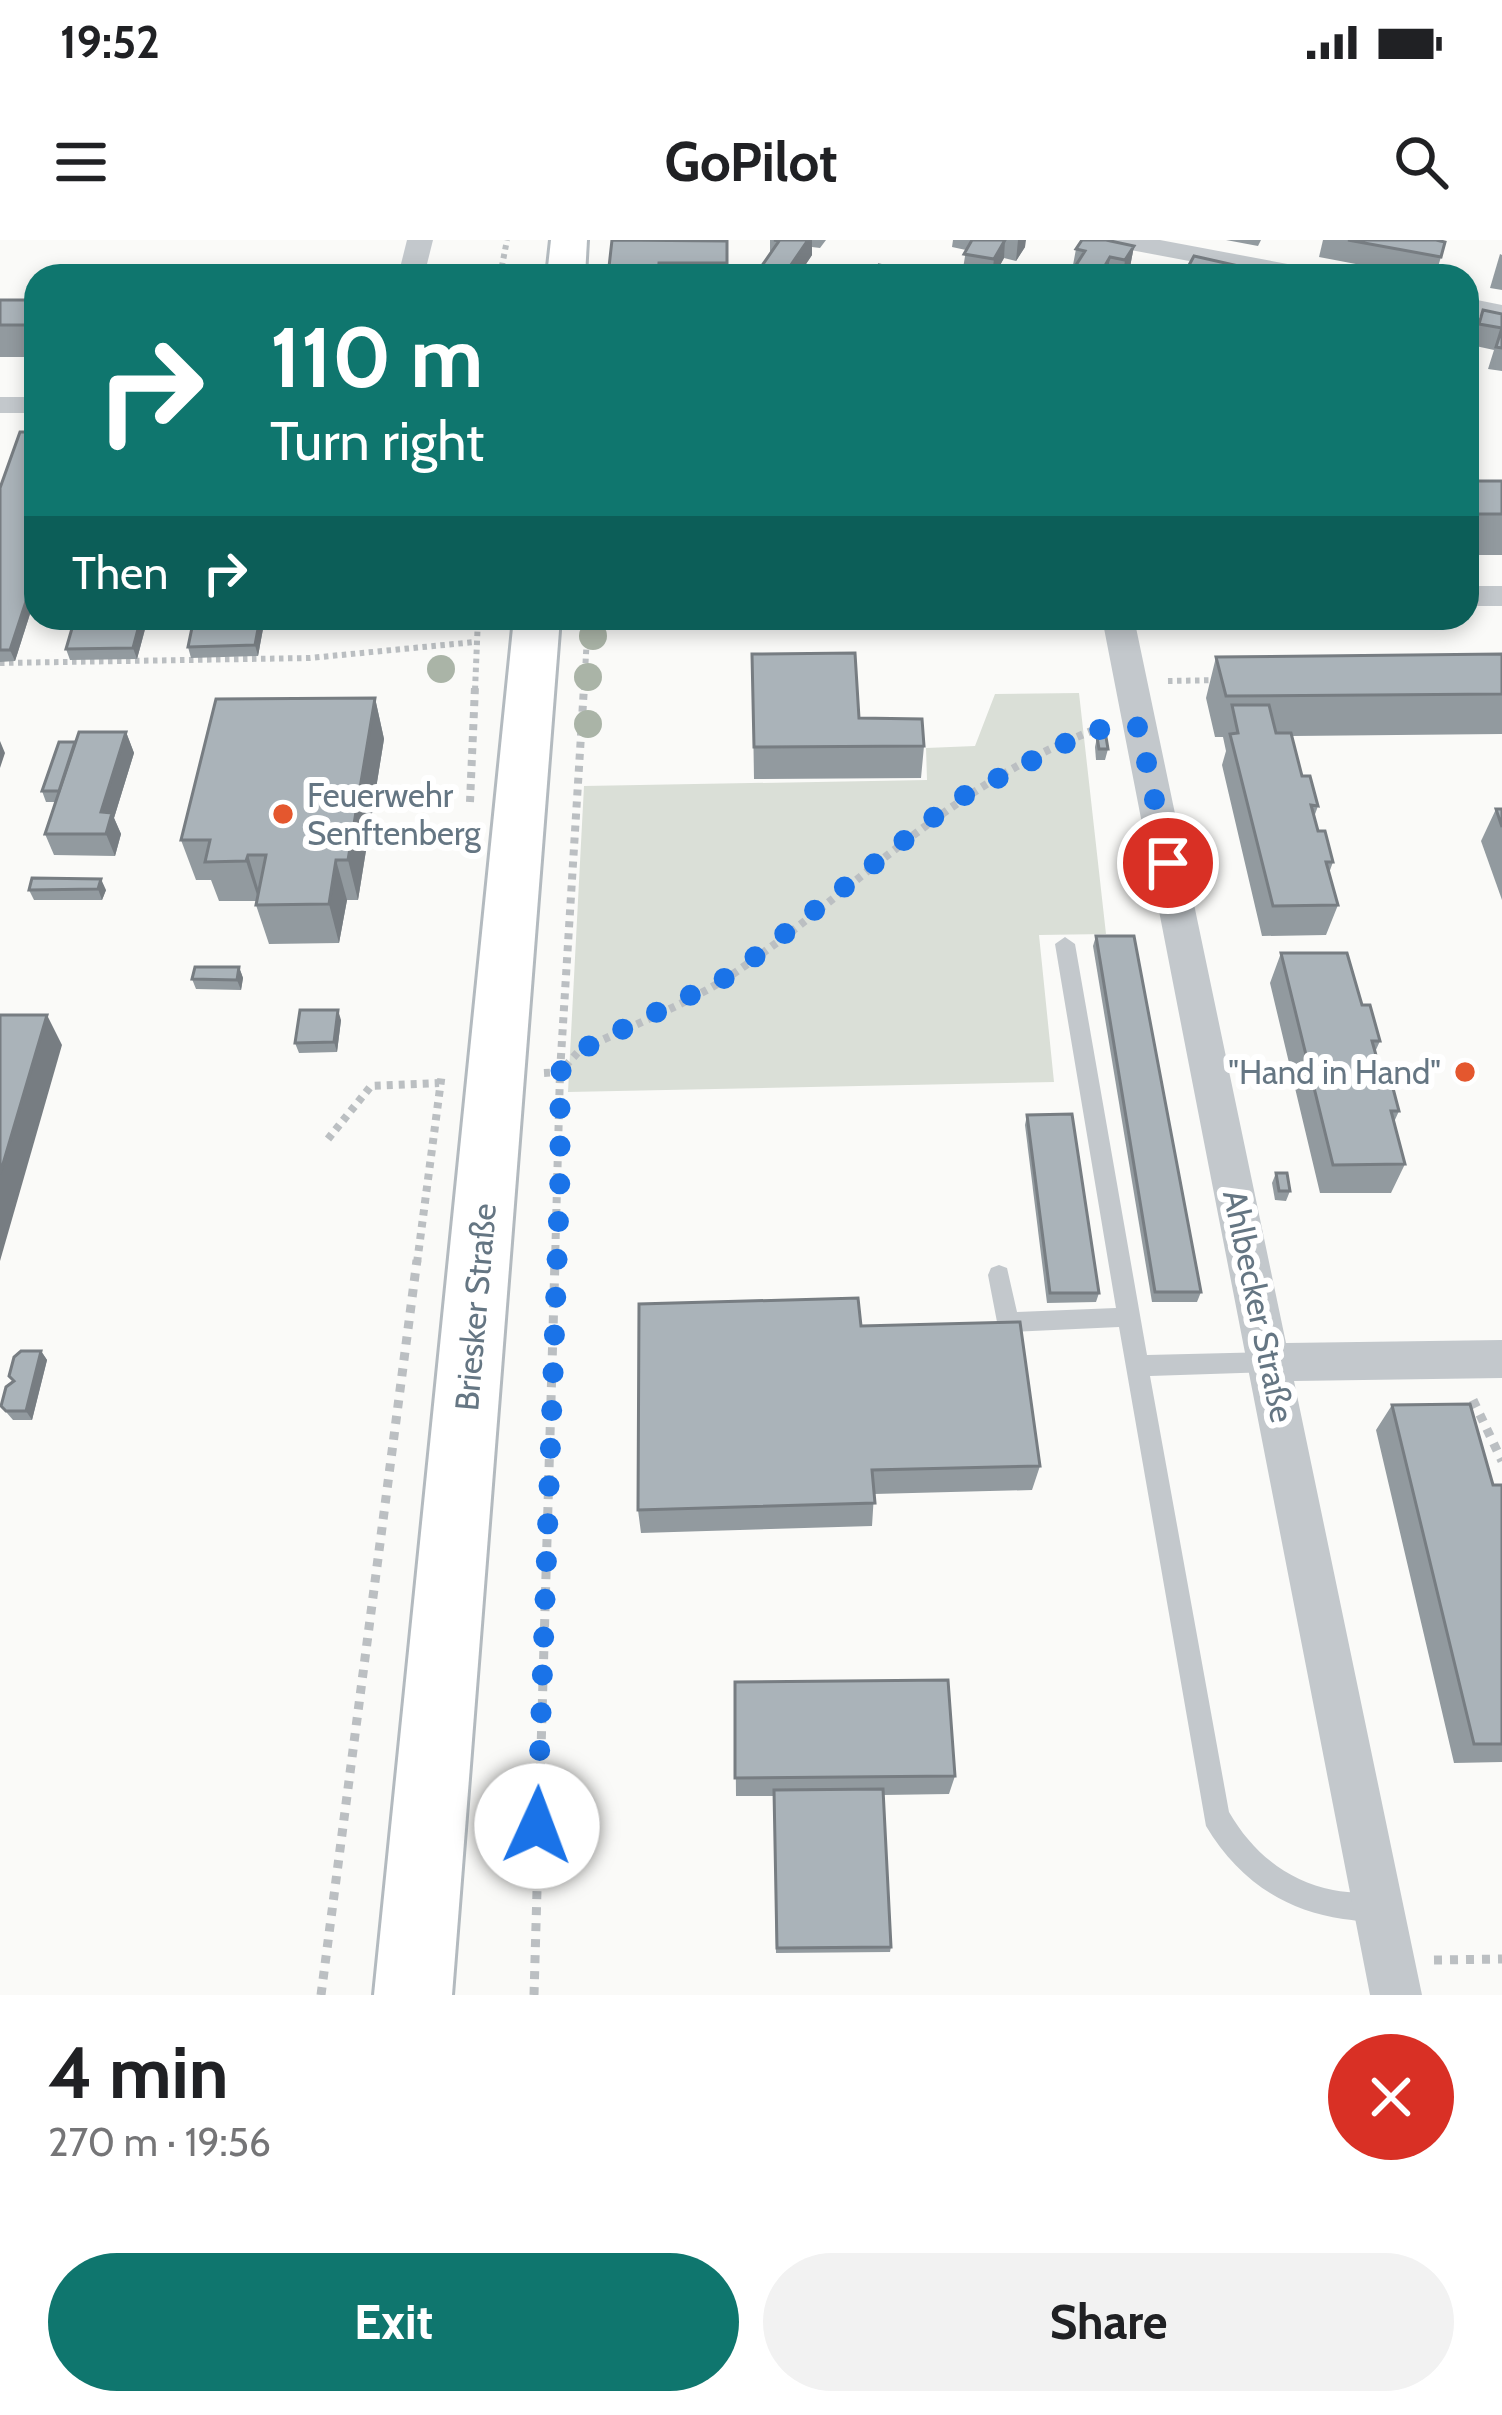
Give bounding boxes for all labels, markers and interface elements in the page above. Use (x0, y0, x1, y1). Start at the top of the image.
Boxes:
text: 19:52 (60, 15, 160, 69)
icon: menu (48, 129, 114, 195)
text: GoPilot (664, 129, 838, 195)
icon: search (1388, 129, 1454, 195)
text: 110 m (270, 306, 483, 408)
icon: right (72, 312, 228, 468)
text: Turn right (270, 408, 484, 474)
icon: right (192, 540, 258, 606)
text: Then (72, 546, 168, 600)
place label: Feuerwehr Senftenberg (307, 775, 481, 853)
marker: Feuerwehr Senftenberg (270, 801, 296, 827)
pin (1117, 812, 1219, 914)
icon: arrive (1135, 830, 1201, 896)
place label: "Hand in Hand" (1228, 1052, 1441, 1092)
marker: "Hand in Hand" (1452, 1059, 1478, 1085)
street label: Ahlbecker Straße (1215, 1186, 1303, 1426)
street label: Briesker Straße (446, 1202, 504, 1412)
position arrow (474, 1763, 600, 1889)
text: 4 min (48, 2029, 229, 2116)
button: close (1328, 2034, 1454, 2160)
text: 270 m · 19:56 (48, 2118, 271, 2166)
button: Exit (48, 2253, 739, 2391)
button: Share (763, 2253, 1454, 2391)

